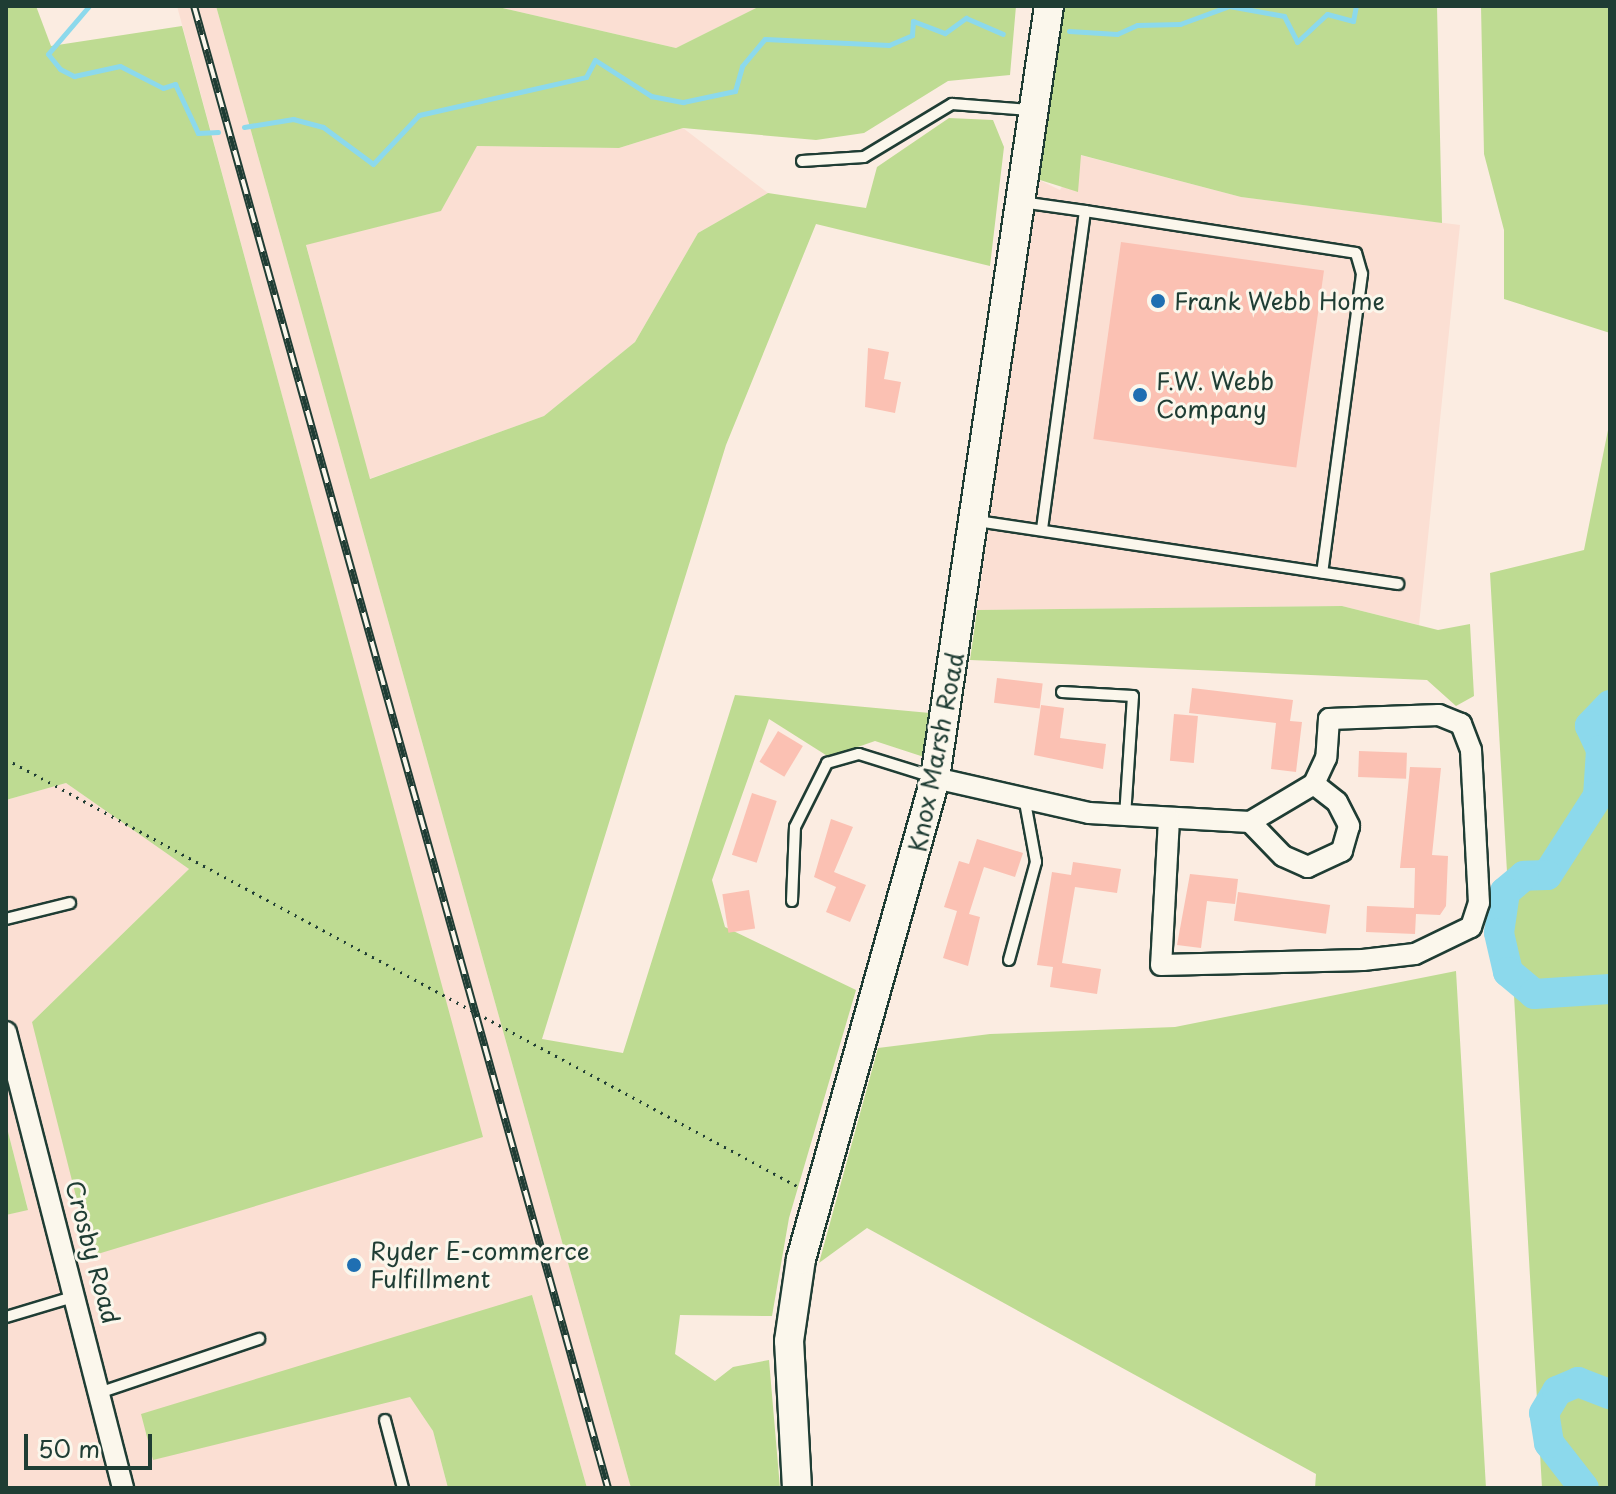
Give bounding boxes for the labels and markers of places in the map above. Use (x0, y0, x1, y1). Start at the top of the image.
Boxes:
place label: Frank Webb Home (1174, 287, 1387, 315)
marker: Frank Webb Home (1149, 292, 1167, 310)
place label: F.W. Webb Company (1156, 367, 1275, 423)
marker: F.W. Webb Company (1131, 386, 1149, 404)
place label: Ryder E-commerce Fulfillment (370, 1237, 590, 1293)
marker: Ryder E-commerce Fulfillment (345, 1256, 363, 1274)

